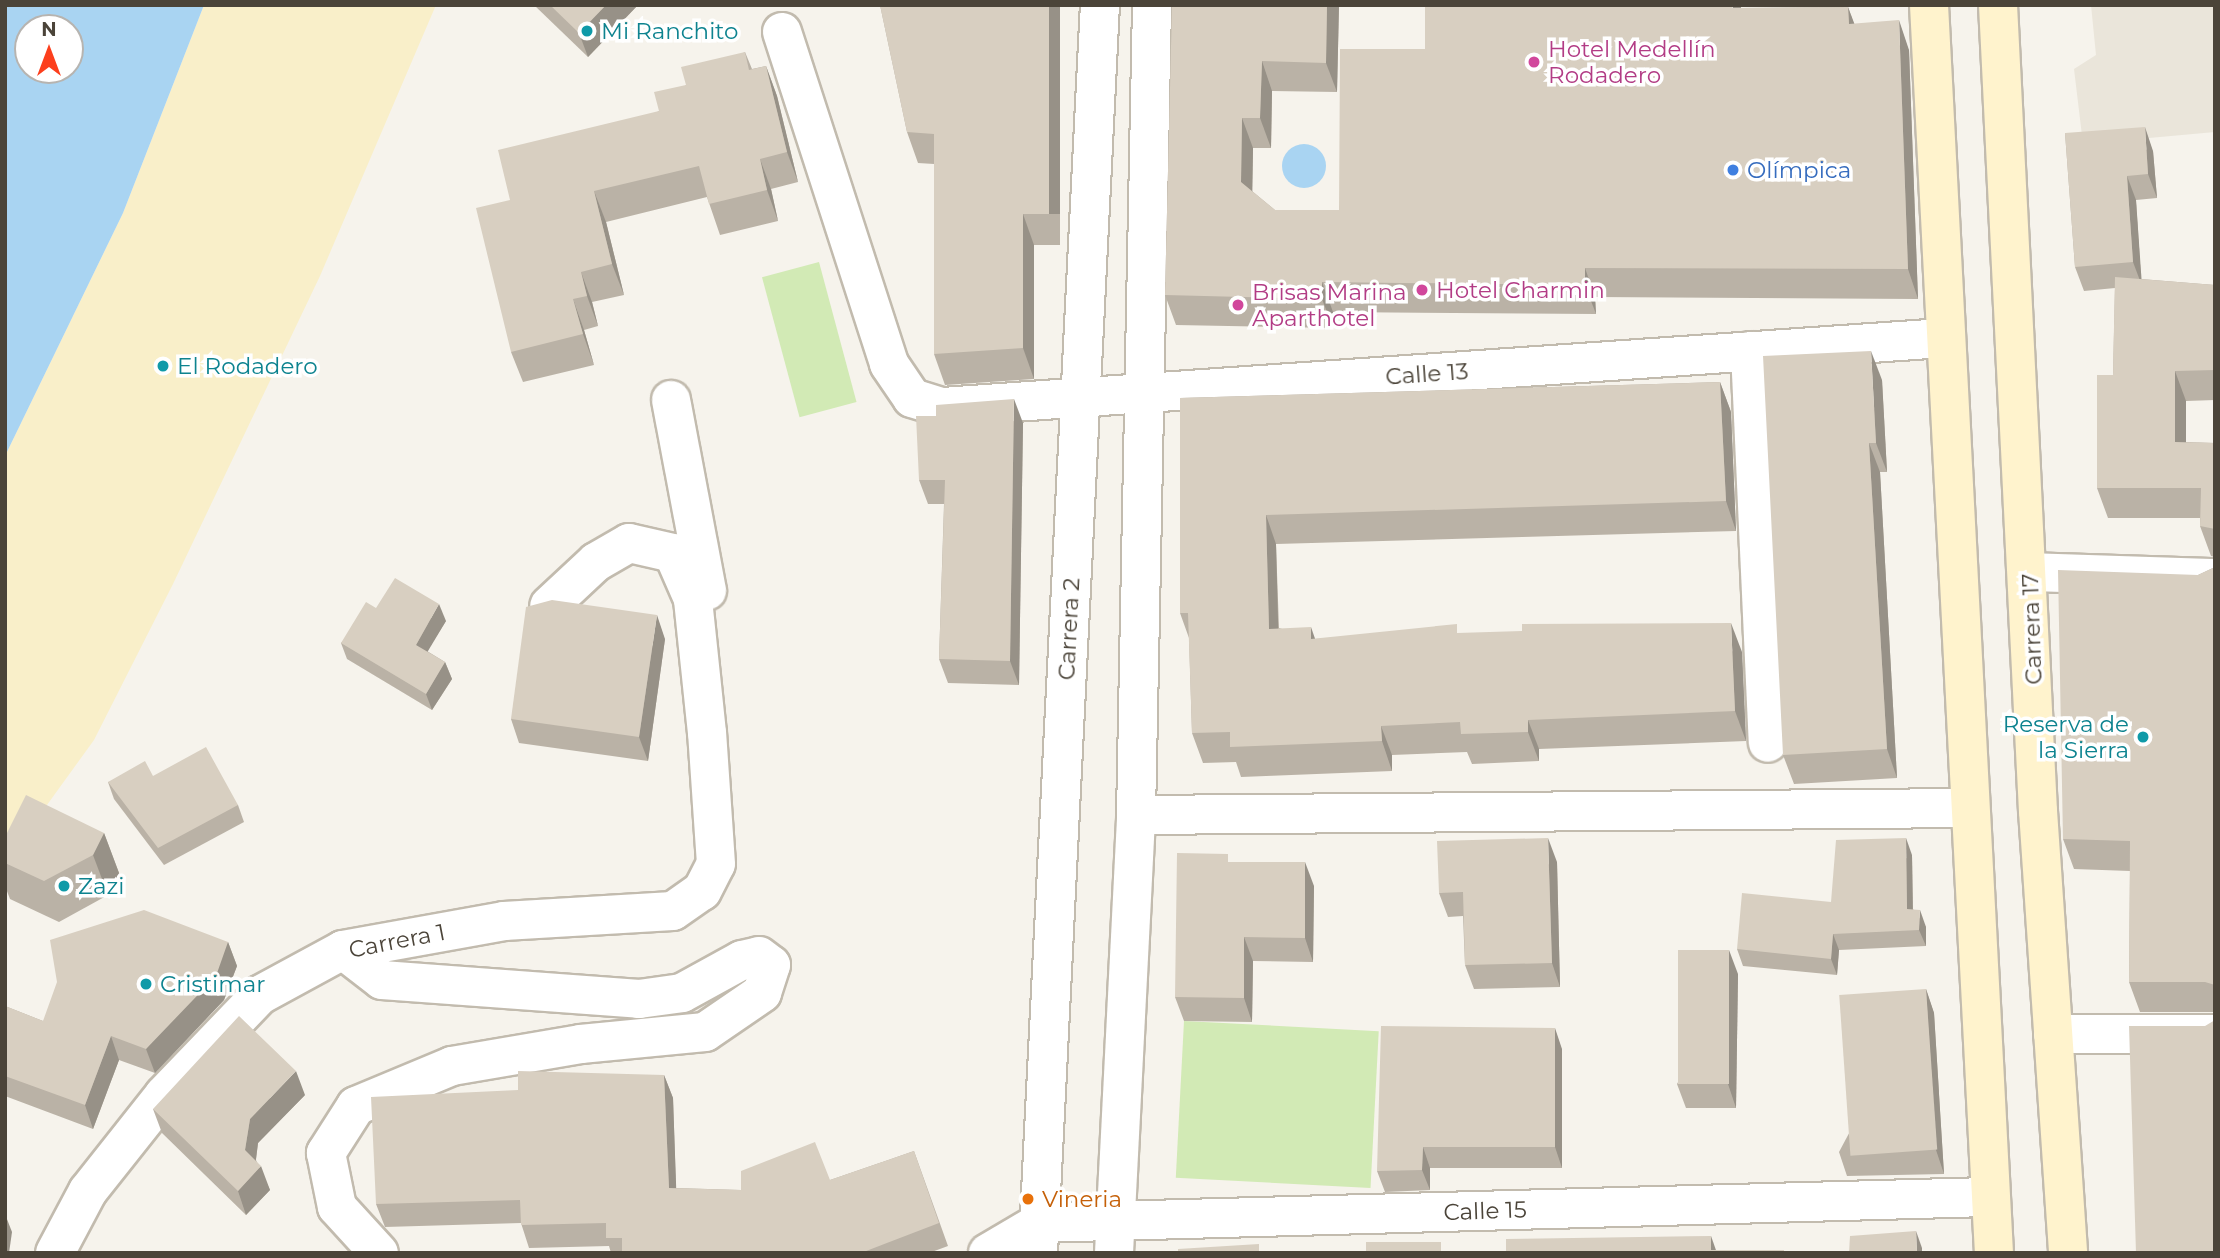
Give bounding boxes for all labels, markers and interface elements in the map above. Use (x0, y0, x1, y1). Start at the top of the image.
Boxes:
north arrow (14, 14, 84, 84)
place label: Mi Ranchito (601, 17, 738, 45)
text: N (41, 18, 57, 41)
marker: Mi Ranchito (579, 23, 595, 39)
place label: Hotel Medellín Rodadero (1548, 35, 1716, 89)
marker: Hotel Medellín Rodadero (1526, 54, 1542, 70)
place label: Olímpica (1747, 156, 1851, 184)
marker: Olímpica (1725, 162, 1741, 178)
place label: Hotel Charmin (1436, 276, 1605, 304)
place label: Brisas Marina Aparthotel (1252, 278, 1407, 332)
marker: Hotel Charmin (1414, 282, 1430, 298)
marker: Brisas Marina Aparthotel (1230, 297, 1246, 313)
place label: El Rodadero (177, 352, 318, 380)
street label: Calle 13 (1385, 357, 1469, 391)
marker: El Rodadero (155, 358, 171, 374)
street label: Carrera 17 (2016, 573, 2048, 685)
street label: Carrera 2 (1053, 577, 1085, 681)
place label: Reserva de la Sierra (2003, 710, 2129, 764)
marker: Reserva de la Sierra (2135, 729, 2151, 745)
place label: Zazi (78, 872, 124, 900)
marker: Zazi (56, 878, 72, 894)
street label: Carrera 1 (346, 918, 448, 964)
place label: Cristimar (160, 970, 265, 998)
marker: Cristimar (138, 976, 154, 992)
place label: Vineria (1042, 1185, 1122, 1213)
marker: Vineria (1020, 1191, 1036, 1207)
street label: Calle 15 (1443, 1196, 1527, 1226)

